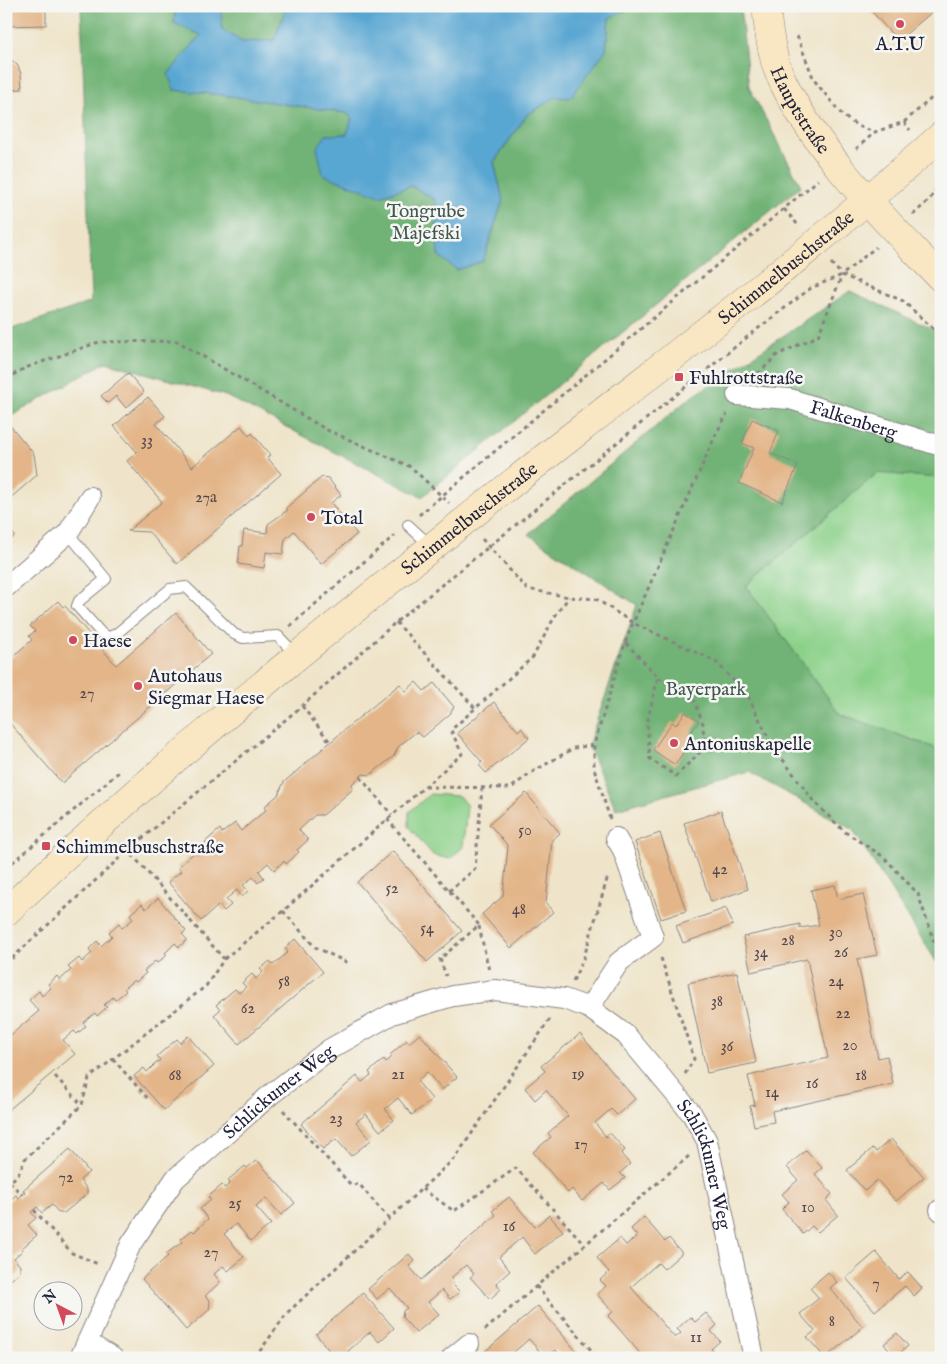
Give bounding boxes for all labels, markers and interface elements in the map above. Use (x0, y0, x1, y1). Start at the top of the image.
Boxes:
marker: A.T.U (894, 18, 906, 30)
place label: A.T.U (874, 33, 925, 57)
street label: Hauptstraße (764, 63, 835, 160)
park label: Tongrube Majefski (387, 200, 466, 246)
street label: Schimmelbuschstraße (714, 206, 860, 331)
place label: Fuhlrottstraße (689, 367, 804, 391)
marker: Fuhlrottstraße (673, 371, 685, 383)
street label: Falkenberg (807, 396, 901, 446)
house number: 33 (141, 431, 153, 451)
street label: Schimmelbuschstraße (397, 457, 544, 581)
house number: 27a (195, 488, 217, 508)
place label: Total (321, 507, 364, 531)
marker: Total (305, 511, 317, 523)
place label: Haese (83, 630, 132, 654)
marker: Haese (67, 634, 79, 646)
place label: Autohaus Siegmar Haese (147, 665, 265, 711)
park label: Bayerpark (666, 678, 747, 702)
marker: Autohaus Siegmar Haese (132, 680, 144, 692)
house number: 27 (80, 684, 94, 704)
place label: Antoniuskapelle (683, 733, 812, 757)
marker: Antoniuskapelle (668, 737, 680, 749)
house number: 50 (518, 821, 532, 841)
place label: Schimmelbuschstraße (56, 836, 224, 860)
marker: Schimmelbuschstraße (40, 840, 52, 852)
house number: 42 (712, 860, 728, 880)
house number: 52 (385, 879, 399, 899)
house number: 48 (512, 900, 526, 920)
house number: 54 (420, 919, 434, 939)
house number: 30 (829, 923, 843, 943)
house number: 28 (781, 931, 795, 951)
house number: 34 (754, 943, 768, 963)
house number: 26 (834, 943, 848, 963)
house number: 58 (278, 972, 290, 992)
house number: 24 (828, 972, 844, 992)
house number: 38 (711, 992, 723, 1012)
house number: 62 (241, 999, 255, 1019)
house number: 22 (835, 1004, 851, 1024)
house number: 20 (842, 1036, 858, 1056)
house number: 36 (721, 1037, 734, 1057)
street label: Schlickumer Weg (219, 1040, 340, 1145)
house number: 21 (391, 1065, 405, 1085)
house number: 19 (572, 1065, 584, 1085)
house number: 68 (168, 1066, 182, 1086)
house number: 18 (855, 1066, 867, 1086)
house number: 16 (806, 1074, 819, 1094)
house number: 14 (765, 1083, 779, 1103)
street label: Schlickumer Weg (671, 1095, 736, 1232)
house number: 23 (329, 1109, 343, 1129)
house number: 17 (574, 1135, 588, 1155)
house number: 72 (59, 1168, 74, 1188)
house number: 25 (228, 1194, 242, 1214)
house number: 10 (801, 1198, 815, 1218)
house number: 16 (503, 1217, 516, 1237)
house number: 27 (204, 1243, 218, 1263)
house number: 7 (872, 1274, 880, 1294)
north arrow (32, 1282, 82, 1332)
text: N (39, 1286, 61, 1308)
house number: 8 (829, 1312, 835, 1332)
house number: 11 (690, 1328, 702, 1348)

